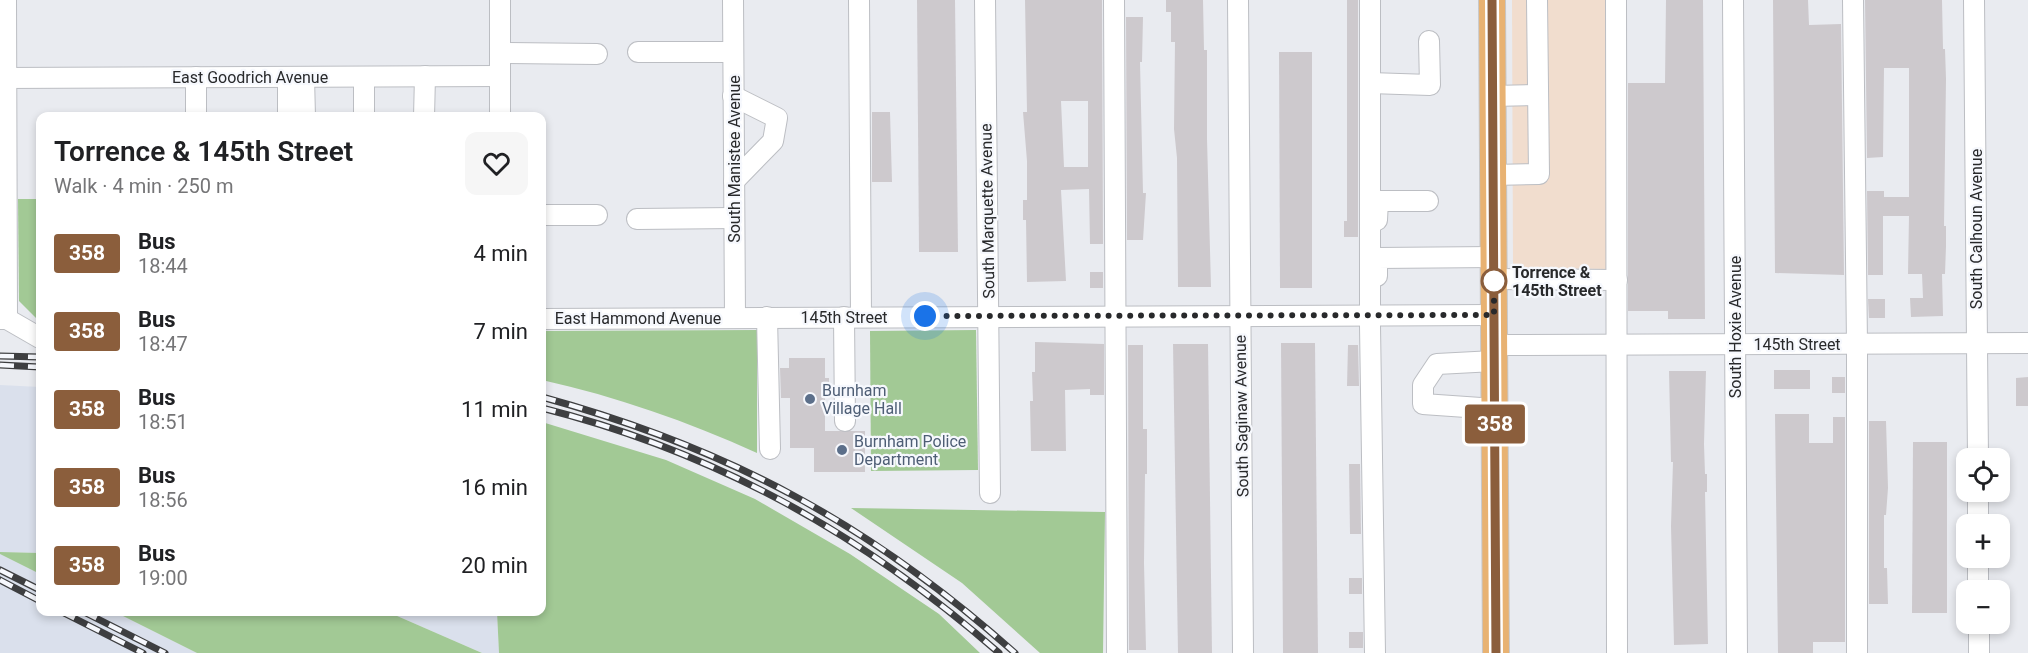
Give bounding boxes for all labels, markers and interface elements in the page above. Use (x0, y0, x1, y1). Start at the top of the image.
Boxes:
street label: East Goodrich Avenue (172, 68, 328, 87)
street label: South Manistee Avenue (725, 75, 744, 243)
street label: South Marquette Avenue (976, 123, 999, 299)
button: heart (465, 132, 528, 195)
text: Torrence & 145th Street (54, 135, 353, 168)
street label: South Calhoun Avenue (1967, 149, 1986, 309)
text: Walk · 4 min · 250 m (54, 174, 233, 198)
text: Bus (138, 229, 176, 254)
text: 358 (69, 241, 105, 265)
text: 4 min (473, 241, 528, 266)
text: 18:44 (138, 254, 188, 278)
street label: South Hoxie Avenue (1726, 256, 1745, 398)
place label: Torrence & 145th Street (1512, 263, 1602, 300)
marker: Torrence & 145th Street (1481, 268, 1507, 294)
your location (910, 301, 940, 331)
text: Bus (138, 307, 176, 332)
street label: 145th Street (800, 308, 888, 327)
street label: East Hammond Avenue (555, 309, 721, 328)
text: 358 (69, 319, 105, 343)
text: 7 min (473, 319, 528, 344)
text: 18:47 (138, 332, 188, 356)
street label: South Saginaw Avenue (1231, 335, 1252, 497)
street label: 145th Street (1753, 335, 1841, 354)
place label: Burnham Village Hall (822, 381, 902, 418)
text: Bus (138, 385, 176, 410)
marker: Burnham Village Hall (803, 392, 817, 406)
text: 358 (69, 397, 105, 421)
text: 11 min (461, 397, 528, 422)
line badge: 358 (1460, 404, 1530, 444)
text: 18:51 (138, 410, 188, 434)
text: 358 (1477, 412, 1513, 436)
place label: Burnham Police Department (854, 432, 966, 469)
marker: Burnham Police Department (835, 443, 849, 457)
map controls (1956, 448, 2010, 634)
button: locate (1956, 448, 2010, 502)
text: Bus (138, 463, 176, 488)
text: 358 (69, 475, 105, 499)
text: 16 min (461, 475, 528, 500)
text: 18:56 (138, 488, 188, 512)
button: + (1956, 514, 2010, 568)
text: Bus (138, 541, 176, 566)
text: 358 (69, 553, 105, 577)
text: 20 min (461, 553, 528, 578)
text: 19:00 (138, 566, 188, 590)
button: − (1956, 580, 2010, 634)

